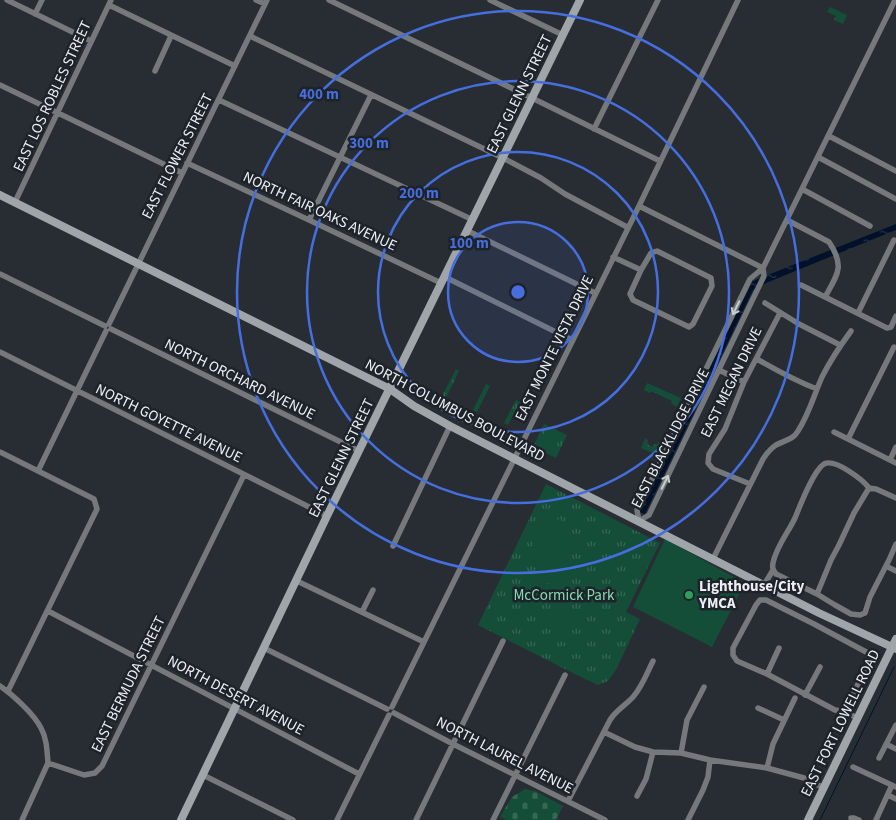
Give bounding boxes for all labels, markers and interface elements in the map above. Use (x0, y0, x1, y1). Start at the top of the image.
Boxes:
street label: EAST LOS ROBLES STREET (8, 17, 97, 175)
street label: EAST GLENN STREET (482, 31, 557, 157)
text: 400 m (299, 84, 339, 105)
street label: EAST FLOWER STREET (137, 90, 218, 223)
text: 300 m (349, 133, 389, 154)
street label: NORTH FAIR OAKS AVENUE (239, 167, 400, 256)
text: 200 m (399, 183, 439, 204)
text: 100 m (449, 233, 489, 254)
street label: EAST MONTE VISTA DRIVE (510, 272, 599, 425)
centre of rings (509, 283, 527, 301)
one-way arrow (731, 300, 740, 315)
street label: EAST MEGAN DRIVE (695, 323, 767, 441)
street label: NORTH ORCHARD AVENUE (161, 334, 319, 425)
street label: NORTH COLUMBUS BOULEVARD (361, 354, 548, 467)
street label: EAST BLACKLIDGE DRIVE (626, 365, 715, 512)
street label: NORTH GOYETTE AVENUE (92, 379, 246, 468)
street label: EAST GLENN STREET (304, 395, 379, 521)
one-way arrow (660, 474, 670, 489)
place label: Lighthouse/City YMCA (698, 576, 805, 614)
park label: McCormick Park (513, 585, 615, 606)
marker: Lighthouse/City YMCA (683, 589, 695, 601)
street label: EAST BERMUDA STREET (86, 613, 171, 756)
street label: EAST FORT LOWELL ROAD (796, 646, 885, 800)
street label: NORTH DESERT AVENUE (164, 650, 308, 740)
street label: NORTH LAUREL AVENUE (433, 712, 577, 799)

